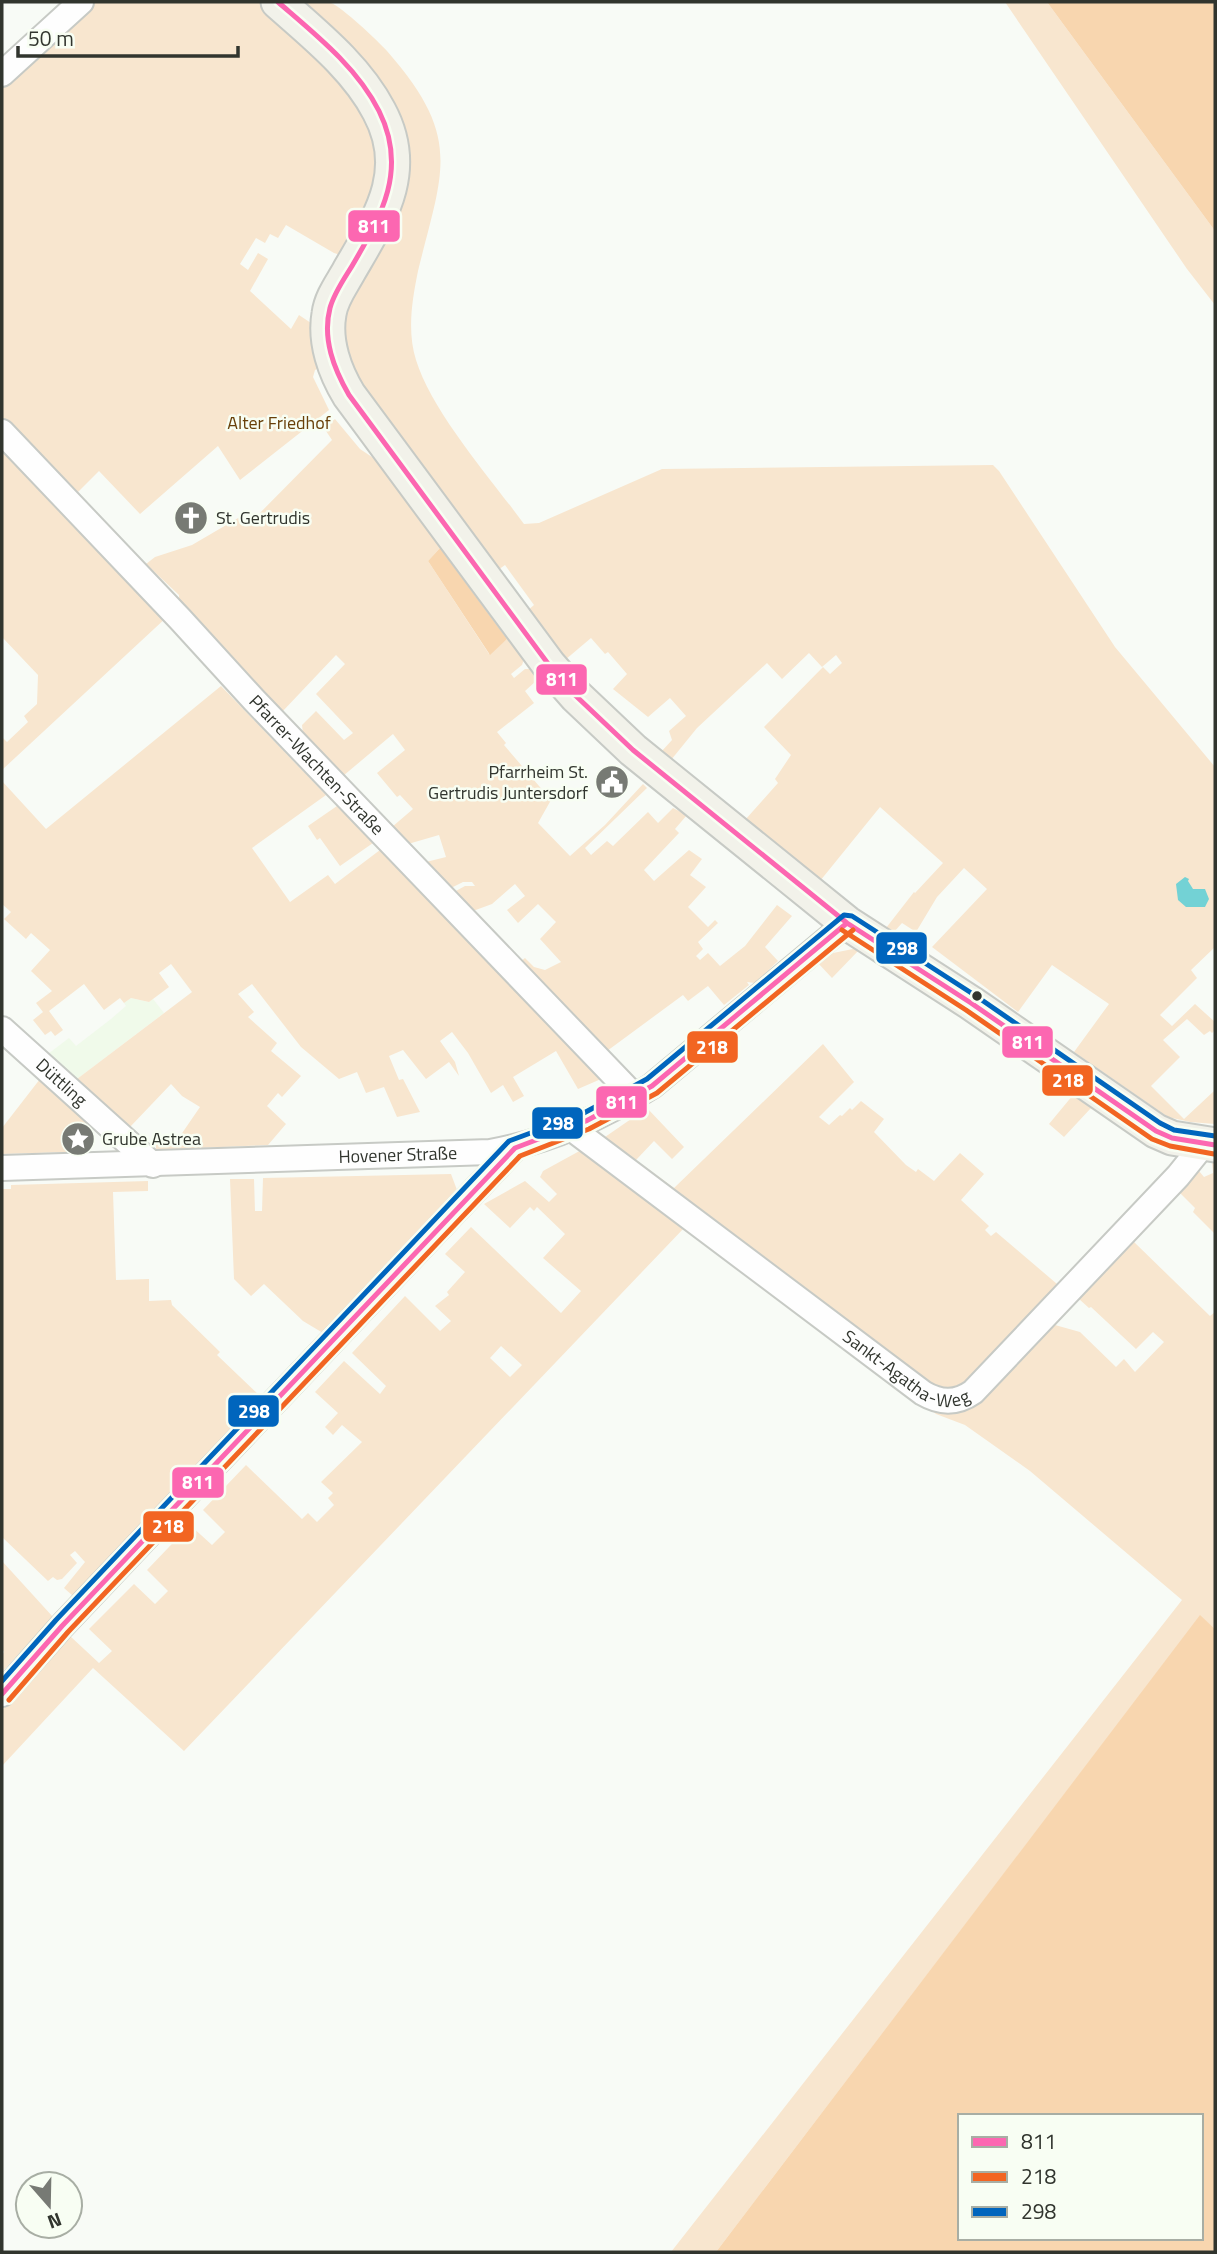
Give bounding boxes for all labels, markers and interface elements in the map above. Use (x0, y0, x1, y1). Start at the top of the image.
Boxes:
scale bar (18, 14, 238, 58)
text: 50 m (28, 22, 74, 54)
line badge: 811 (347, 209, 401, 243)
text: 811 (358, 211, 390, 240)
park label: Alter Friedhof (227, 409, 331, 436)
church icon: St. Gertrudis (172, 499, 210, 537)
place label: St. Gertrudis (216, 504, 310, 531)
line badge: 811 (535, 663, 588, 696)
text: 811 (546, 664, 578, 693)
street label: Pfarrer-Wachten-Straße (243, 688, 391, 841)
place label: Pfarrheim St. Gertrudis Juntersdorf (428, 758, 588, 806)
public building icon: Pfarrheim St. Gertrudis Juntersdorf (593, 763, 631, 801)
line badge: 298 (875, 931, 928, 965)
text: 298 (886, 933, 918, 962)
unlabelled marker (970, 989, 984, 1003)
line badge: 811 (1001, 1025, 1054, 1059)
text: 811 (1012, 1027, 1044, 1056)
line badge: 218 (686, 1030, 739, 1064)
text: 218 (696, 1032, 728, 1061)
street label: Düttling (30, 1052, 93, 1113)
line badge: 218 (1041, 1064, 1094, 1097)
text: 218 (1052, 1065, 1084, 1094)
line badge: 811 (595, 1085, 648, 1119)
text: 811 (606, 1087, 638, 1116)
line badge: 298 (531, 1106, 584, 1140)
text: 298 (542, 1108, 574, 1137)
place icon: Grube Astrea (59, 1120, 97, 1158)
place label: Grube Astrea (102, 1125, 201, 1152)
street label: Hovener Straße (338, 1139, 457, 1170)
street label: Sankt-Agatha-Weg (837, 1323, 974, 1414)
line badge: 298 (227, 1394, 280, 1428)
text: 298 (238, 1396, 270, 1425)
line badge: 811 (171, 1466, 225, 1499)
text: 811 (182, 1467, 214, 1496)
line badge: 218 (142, 1510, 195, 1543)
text: 218 (152, 1511, 184, 1540)
legend (958, 2114, 1203, 2240)
text: 811 (1021, 2125, 1056, 2157)
text: 218 (1021, 2160, 1057, 2192)
north arrow (14, 2170, 84, 2240)
text: 298 (1021, 2195, 1057, 2227)
text: N (44, 2206, 66, 2237)

